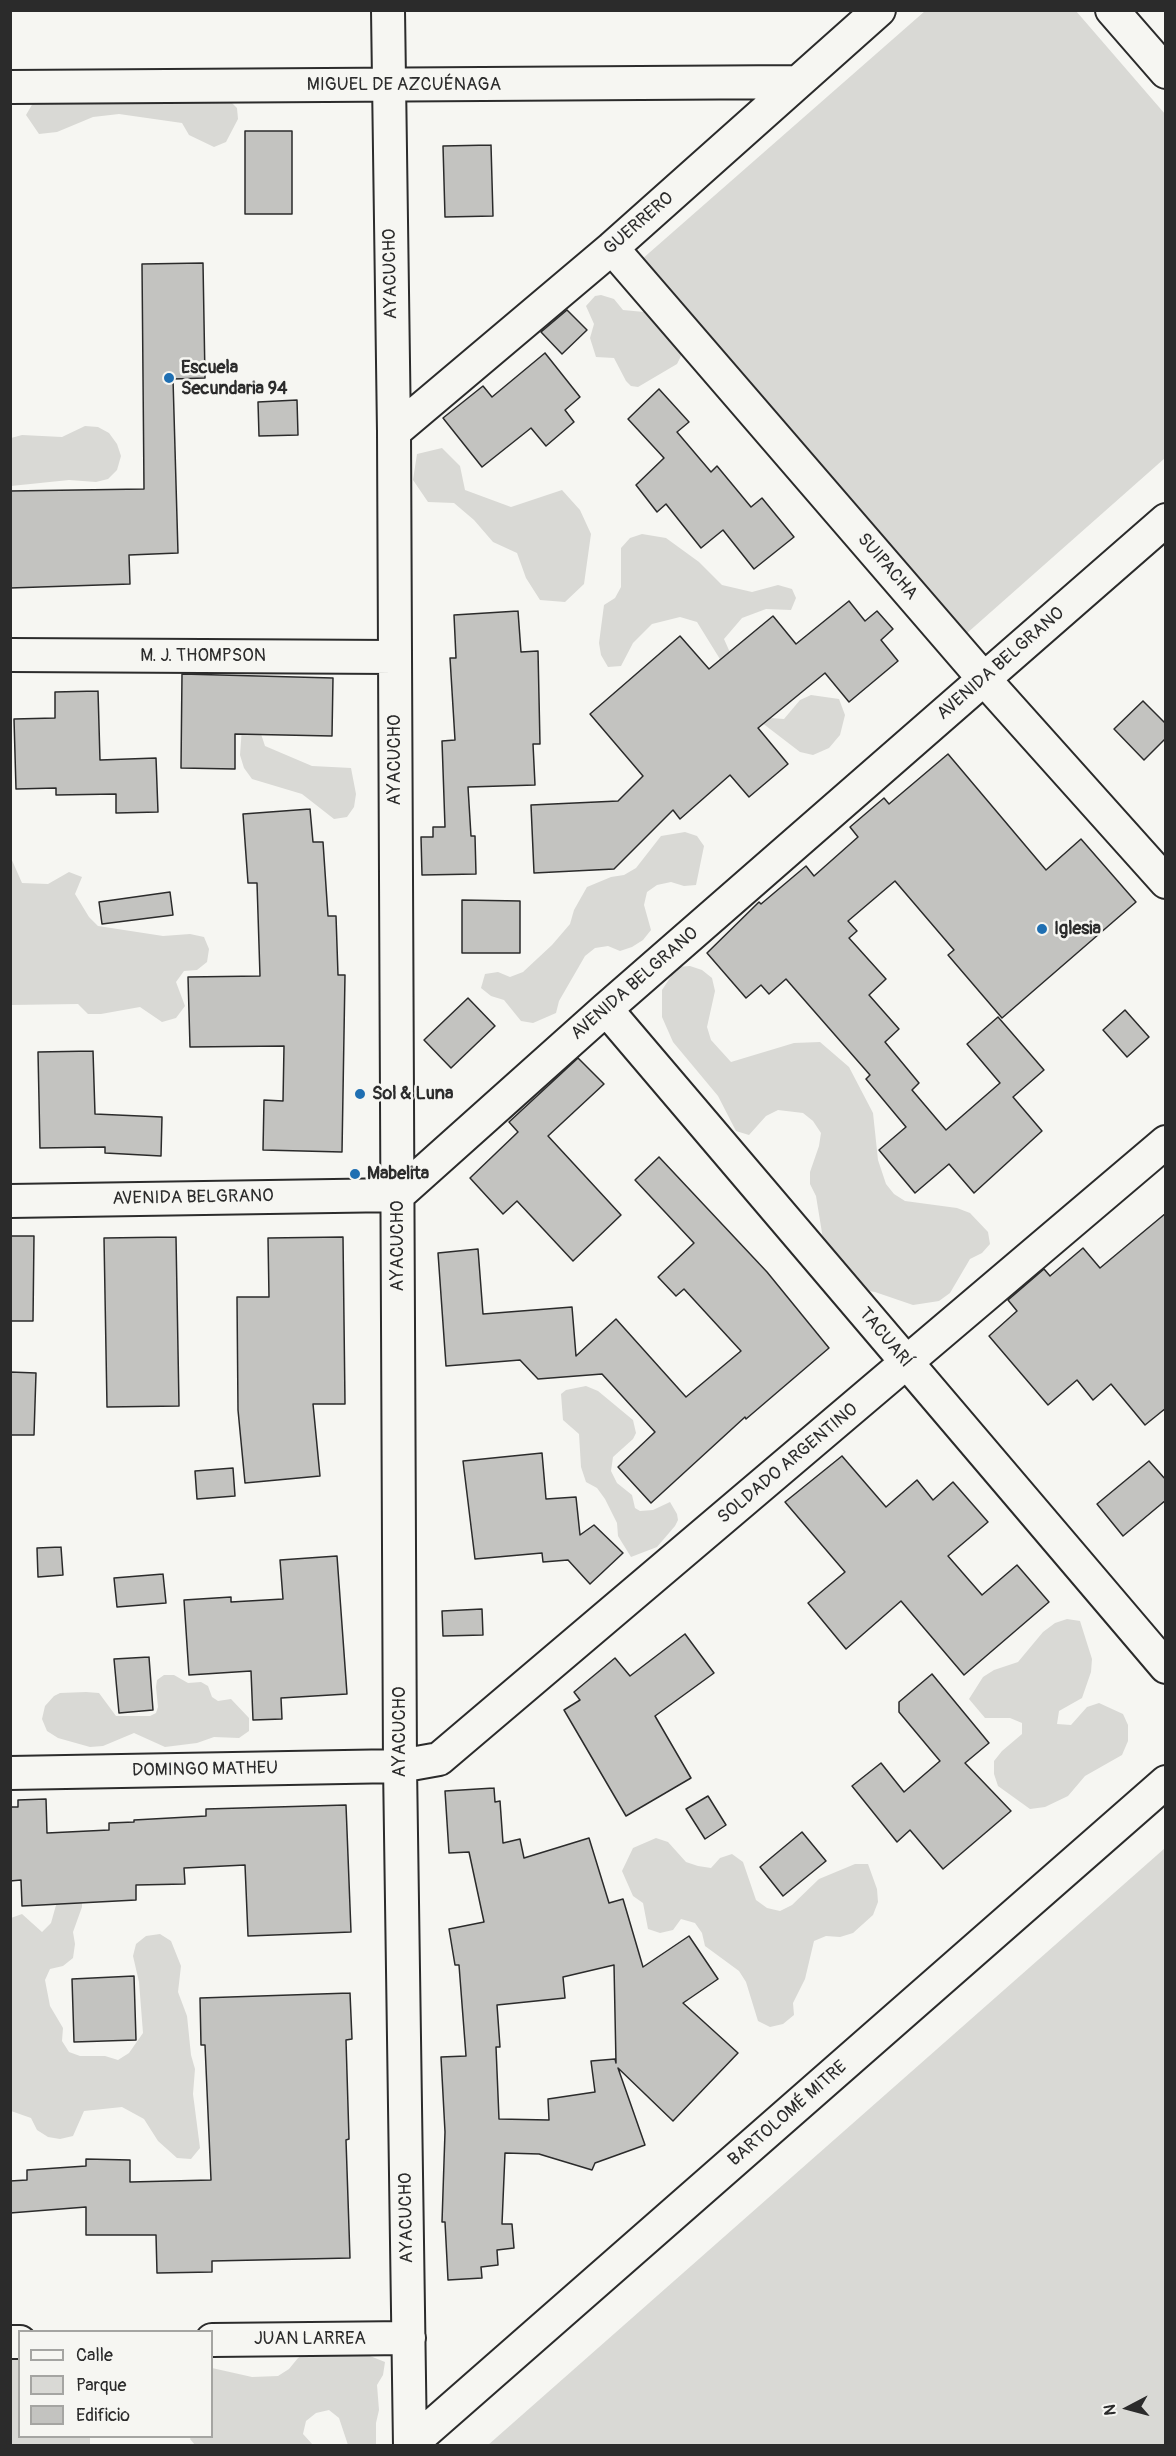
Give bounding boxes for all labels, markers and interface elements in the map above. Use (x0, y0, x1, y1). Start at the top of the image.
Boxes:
street label: MIGUEL DE AZCUÉNAGA (307, 74, 501, 96)
street label: GUERRERO (600, 188, 678, 260)
street label: AYACUCHO (379, 228, 403, 320)
place label: Escuela Secundaria 94 (181, 357, 288, 400)
marker: Escuela Secundaria 94 (162, 371, 176, 385)
street label: SUIPACHA (852, 529, 922, 605)
street label: AVENIDA BELGRANO (933, 603, 1069, 725)
street label: M. J. THOMPSON (140, 645, 266, 667)
street label: AYACUCHO (384, 715, 406, 805)
place label: Iglesia (1054, 918, 1101, 940)
marker: Iglesia (1035, 922, 1049, 936)
street label: AVENIDA BELGRANO (567, 923, 703, 1045)
place label: Sol & Luna (372, 1083, 453, 1105)
marker: Sol & Luna (353, 1087, 367, 1101)
place label: Mabelita (367, 1163, 429, 1185)
marker: Mabelita (348, 1167, 362, 1181)
street label: AVENIDA BELGRANO (112, 1186, 274, 1210)
street label: AYACUCHO (387, 1201, 409, 1291)
street label: TACUARÍ (854, 1304, 916, 1372)
street label: SOLDADO ARGENTINO (714, 1399, 862, 1529)
street label: AYACUCHO (389, 1687, 411, 1777)
street label: DOMINGO MATHEU (132, 1758, 278, 1782)
street label: BARTOLOMÉ MITRE (724, 2057, 852, 2171)
street label: AYACUCHO (395, 2172, 419, 2264)
street label: JUAN LARREA (254, 2328, 366, 2350)
legend (18, 2330, 213, 2438)
text: Calle (76, 2344, 113, 2367)
text: Parque (76, 2374, 126, 2397)
north arrow (1098, 2378, 1158, 2438)
text: N (1100, 2403, 1121, 2416)
text: Edificio (76, 2404, 130, 2427)

